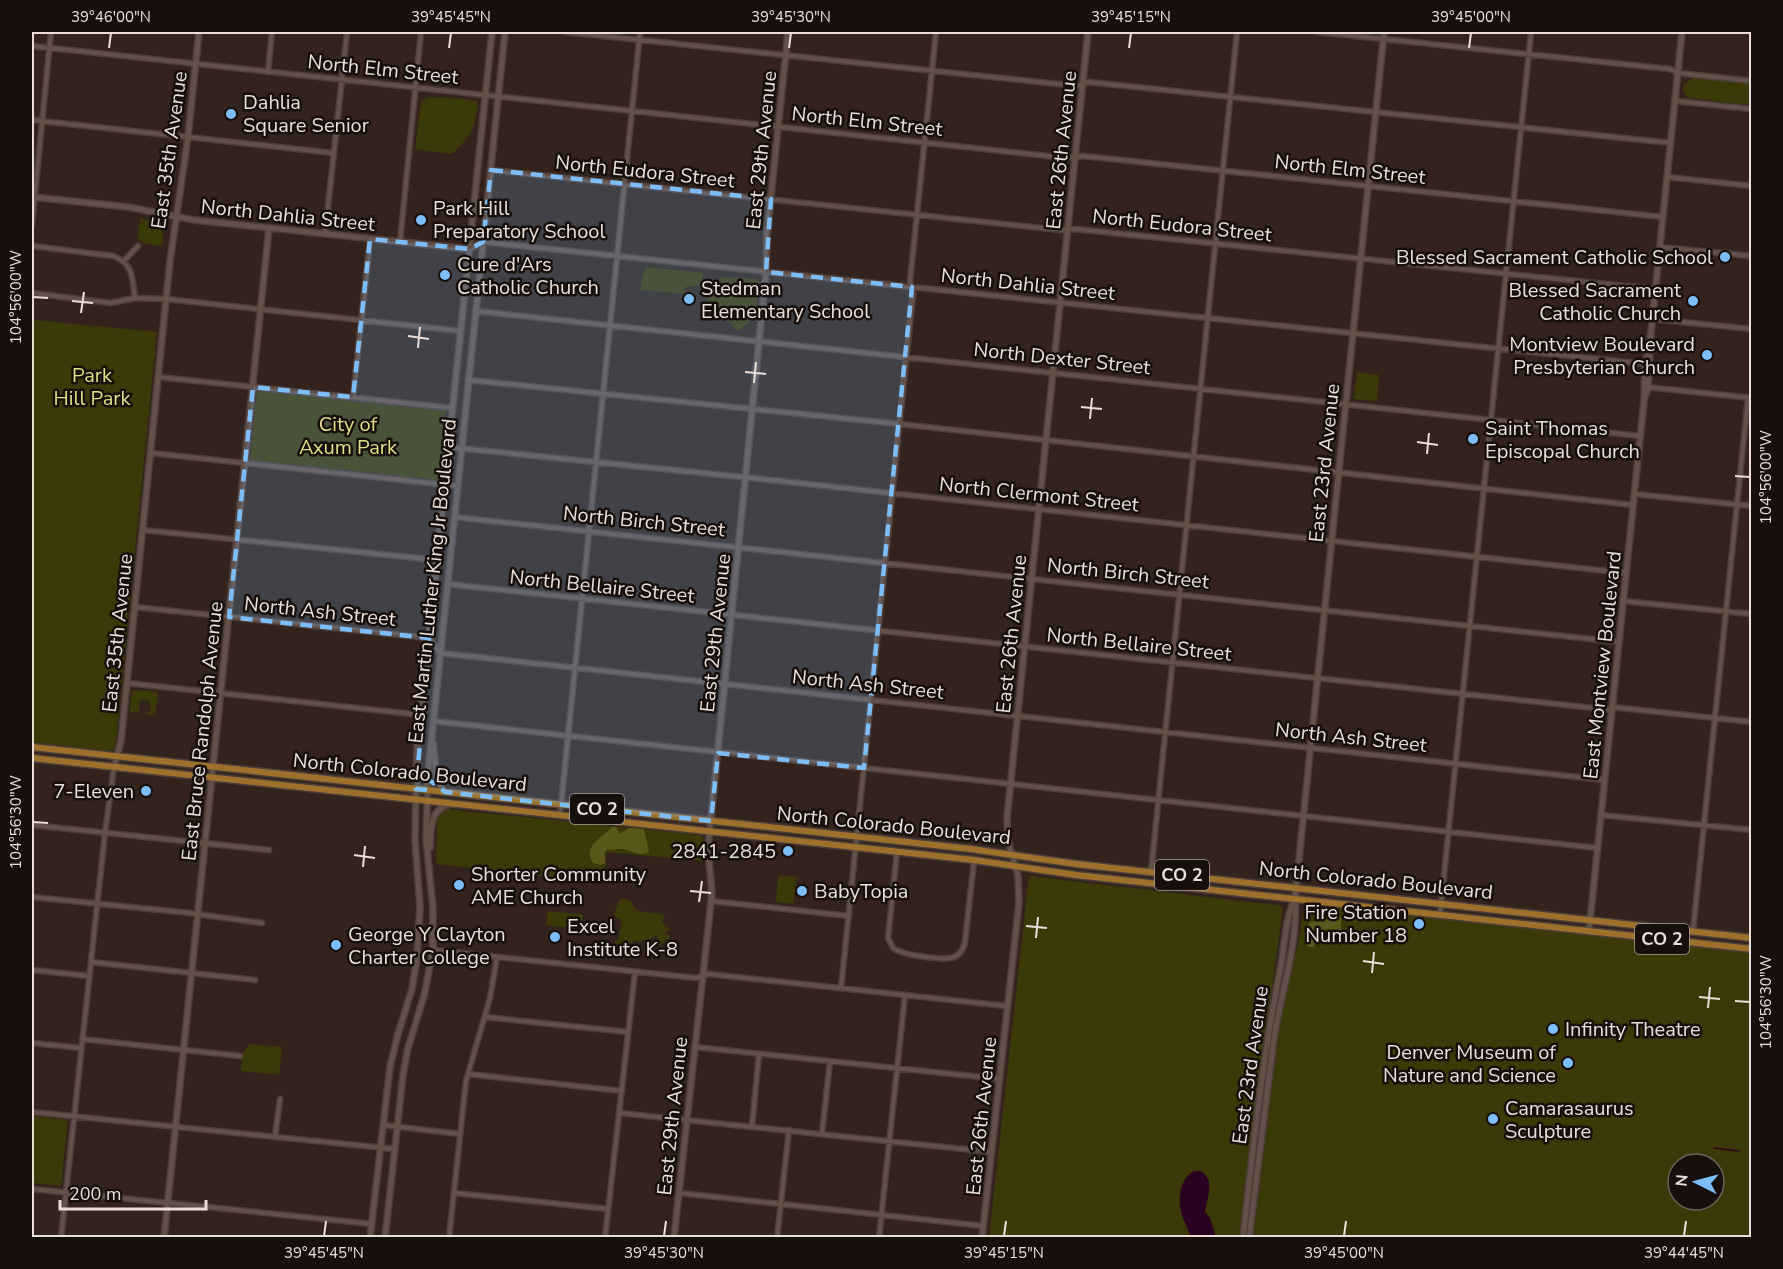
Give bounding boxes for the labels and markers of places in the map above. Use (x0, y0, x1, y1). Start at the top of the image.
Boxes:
place label: Dahlia Square Senior (243, 89, 369, 139)
marker: Dahlia Square Senior (224, 107, 238, 121)
place label: Park Hill Preparatory School (433, 195, 605, 245)
marker: Park Hill Preparatory School (414, 213, 428, 227)
place label: Blessed Sacrament Catholic School (1396, 244, 1713, 271)
marker: Blessed Sacrament Catholic School (1718, 250, 1732, 264)
place label: Cure d'Ars Catholic Church (457, 251, 599, 301)
marker: Cure d'Ars Catholic Church (438, 268, 452, 282)
place label: Stedman Elementary School (701, 275, 870, 325)
place label: Blessed Sacrament Catholic Church (1508, 277, 1682, 327)
marker: Stedman Elementary School (682, 292, 696, 306)
marker: Blessed Sacrament Catholic Church (1686, 294, 1700, 308)
place label: Montview Boulevard Presbyterian Church (1509, 331, 1695, 381)
marker: Montview Boulevard Presbyterian Church (1700, 348, 1714, 362)
place label: Saint Thomas Episcopal Church (1485, 415, 1640, 465)
marker: Saint Thomas Episcopal Church (1466, 432, 1480, 446)
place label: 7-Eleven (53, 778, 134, 805)
marker: 7-Eleven (139, 784, 153, 798)
place label: 2841-2845 (672, 838, 776, 865)
marker: 2841-2845 (781, 844, 795, 858)
place label: Shorter Community AME Church (471, 861, 647, 911)
marker: Shorter Community AME Church (452, 878, 466, 892)
place label: BabyTopia (814, 878, 908, 905)
marker: BabyTopia (795, 884, 809, 898)
place label: Fire Station Number 18 (1305, 899, 1407, 949)
place label: Excel Institute K-8 (567, 913, 678, 963)
marker: Fire Station Number 18 (1412, 917, 1426, 931)
place label: George Y Clayton Charter College (348, 921, 506, 971)
marker: Excel Institute K-8 (548, 930, 562, 944)
marker: George Y Clayton Charter College (329, 938, 343, 952)
place label: Infinity Theatre (1565, 1016, 1701, 1043)
marker: Infinity Theatre (1546, 1022, 1560, 1036)
place label: Denver Museum of Nature and Science (1383, 1039, 1556, 1089)
marker: Denver Museum of Nature and Science (1561, 1056, 1575, 1070)
place label: Camarasaurus Sculpture (1505, 1095, 1634, 1145)
marker: Camarasaurus Sculpture (1486, 1112, 1500, 1126)

